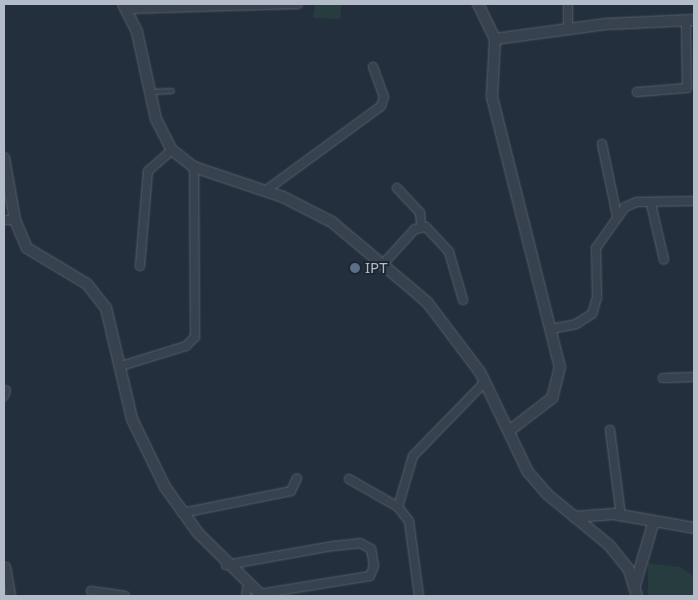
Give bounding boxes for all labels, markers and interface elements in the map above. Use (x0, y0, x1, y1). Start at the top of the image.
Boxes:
place label: IPT (365, 259, 387, 277)
marker: IPT (349, 262, 361, 274)

